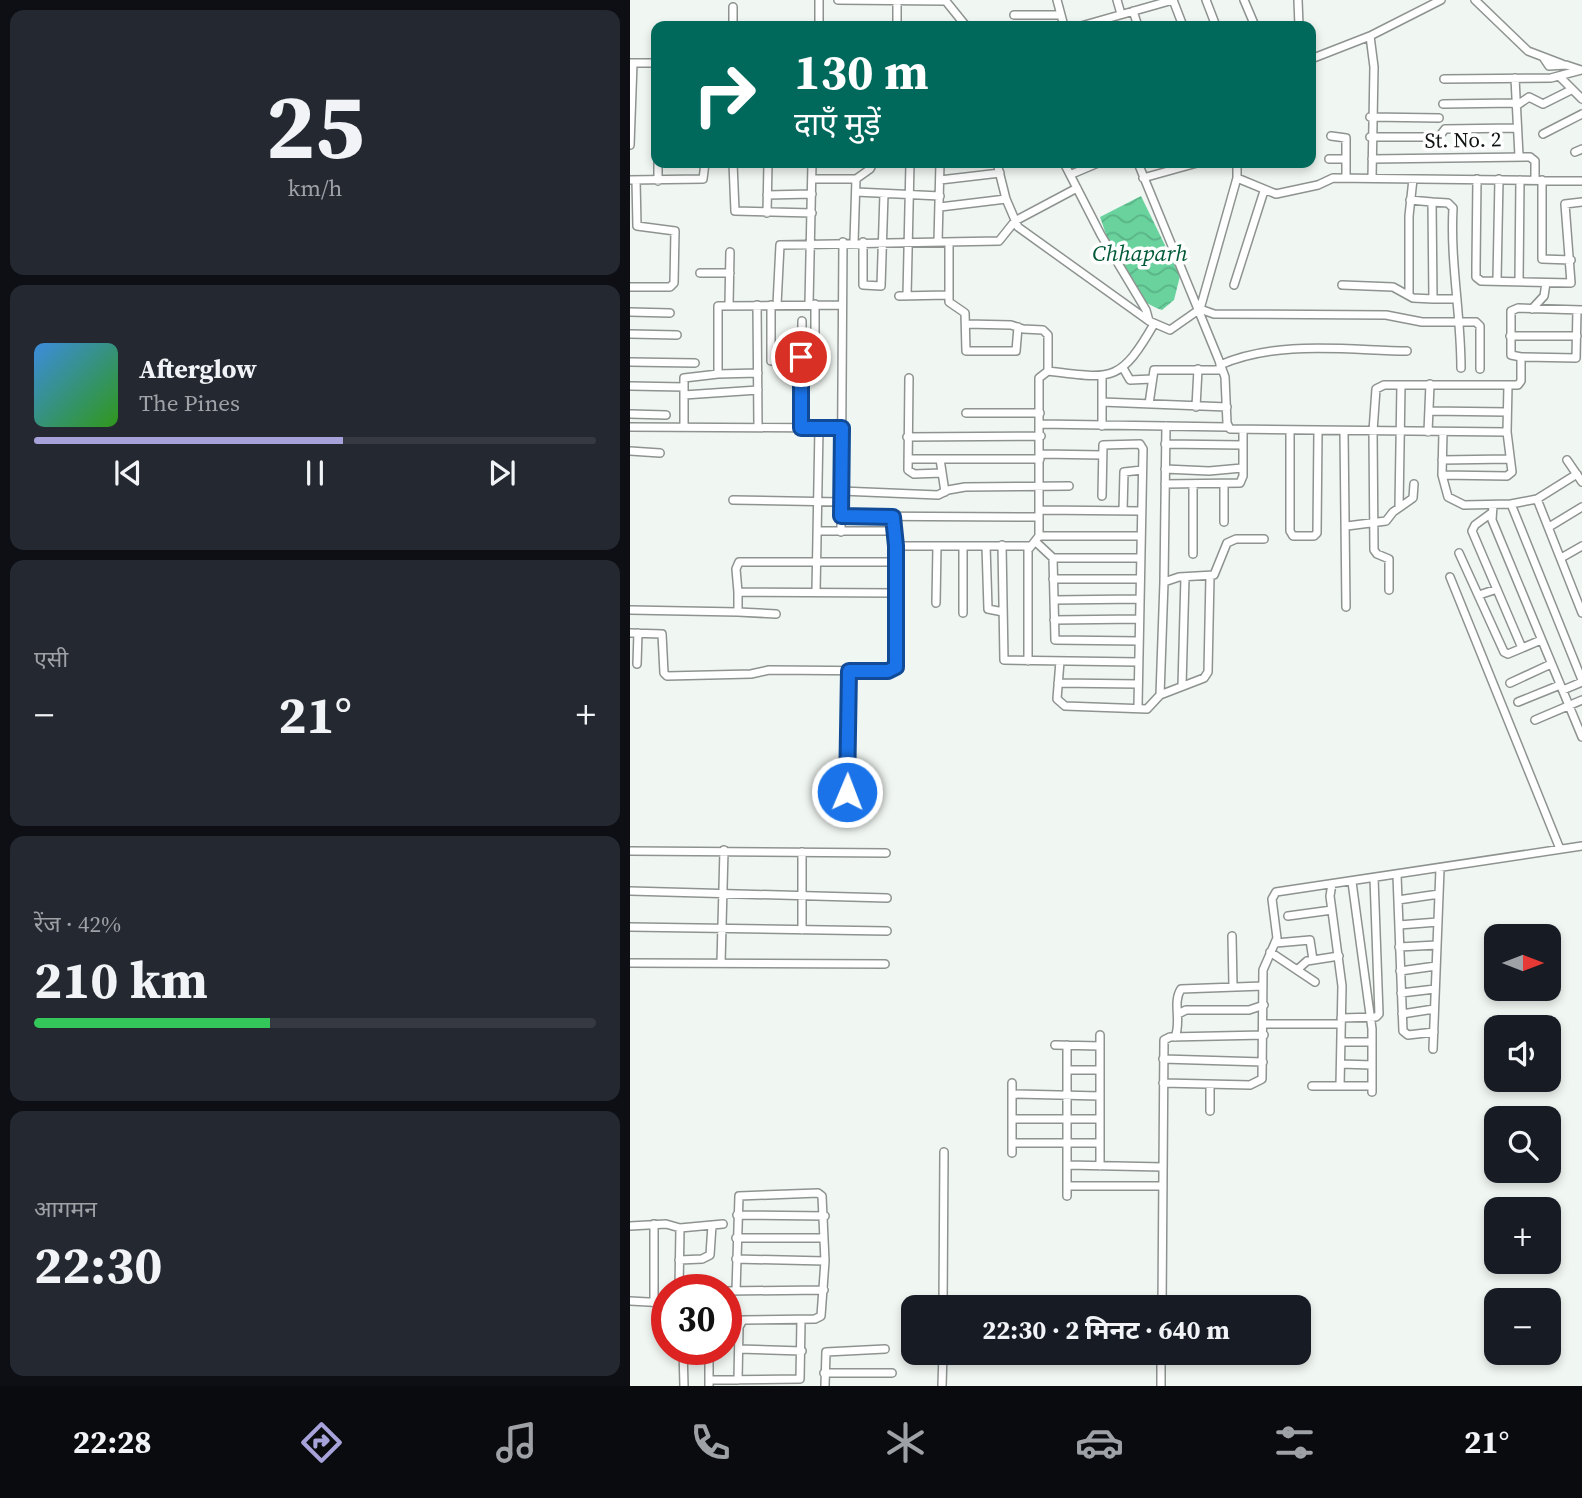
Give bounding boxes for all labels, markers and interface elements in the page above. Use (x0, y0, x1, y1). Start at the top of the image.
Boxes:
text: 130 m (794, 38, 929, 105)
icon: right (679, 49, 770, 140)
text: 25 (266, 64, 364, 188)
text: दाएँ मुड़ें (794, 102, 881, 146)
street label: St. No. 2 (1424, 124, 1502, 155)
text: km/h (288, 172, 342, 204)
water label: Chhaparh (1092, 237, 1188, 269)
pin (771, 327, 831, 387)
icon: arrive (782, 338, 820, 376)
text: Afterglow (139, 351, 257, 387)
text: The Pines (139, 387, 240, 419)
icon: previous (109, 454, 147, 492)
icon: pause (296, 454, 334, 492)
icon: next (483, 454, 521, 492)
text: एसी (34, 643, 68, 675)
text: 21° (278, 679, 352, 750)
text: − (34, 689, 54, 741)
text: + (576, 689, 596, 741)
position arrow (810, 755, 884, 829)
text: रेंज · 42% (34, 908, 121, 940)
north arrow (1484, 924, 1561, 1001)
map controls (1484, 924, 1561, 1365)
text: 210 km (34, 944, 208, 1015)
button: sound (1484, 1015, 1561, 1092)
button: search (1484, 1106, 1561, 1183)
text: आगमन (34, 1193, 97, 1225)
button: + (1484, 1197, 1561, 1274)
text: 22:30 (34, 1229, 162, 1300)
speed limit sign: 30 (651, 1274, 742, 1365)
button: − (1484, 1288, 1561, 1365)
text: 22:30 · 2 मिनट · 640 m (982, 1312, 1230, 1348)
icon: directions (297, 1418, 346, 1467)
icon: music (492, 1418, 541, 1467)
icon: phone (686, 1418, 735, 1467)
icon: climate (881, 1418, 930, 1467)
icon: car (1075, 1418, 1124, 1467)
icon: filters (1270, 1418, 1319, 1467)
text: 22:28 (73, 1420, 152, 1464)
text: 21° (1464, 1420, 1509, 1464)

